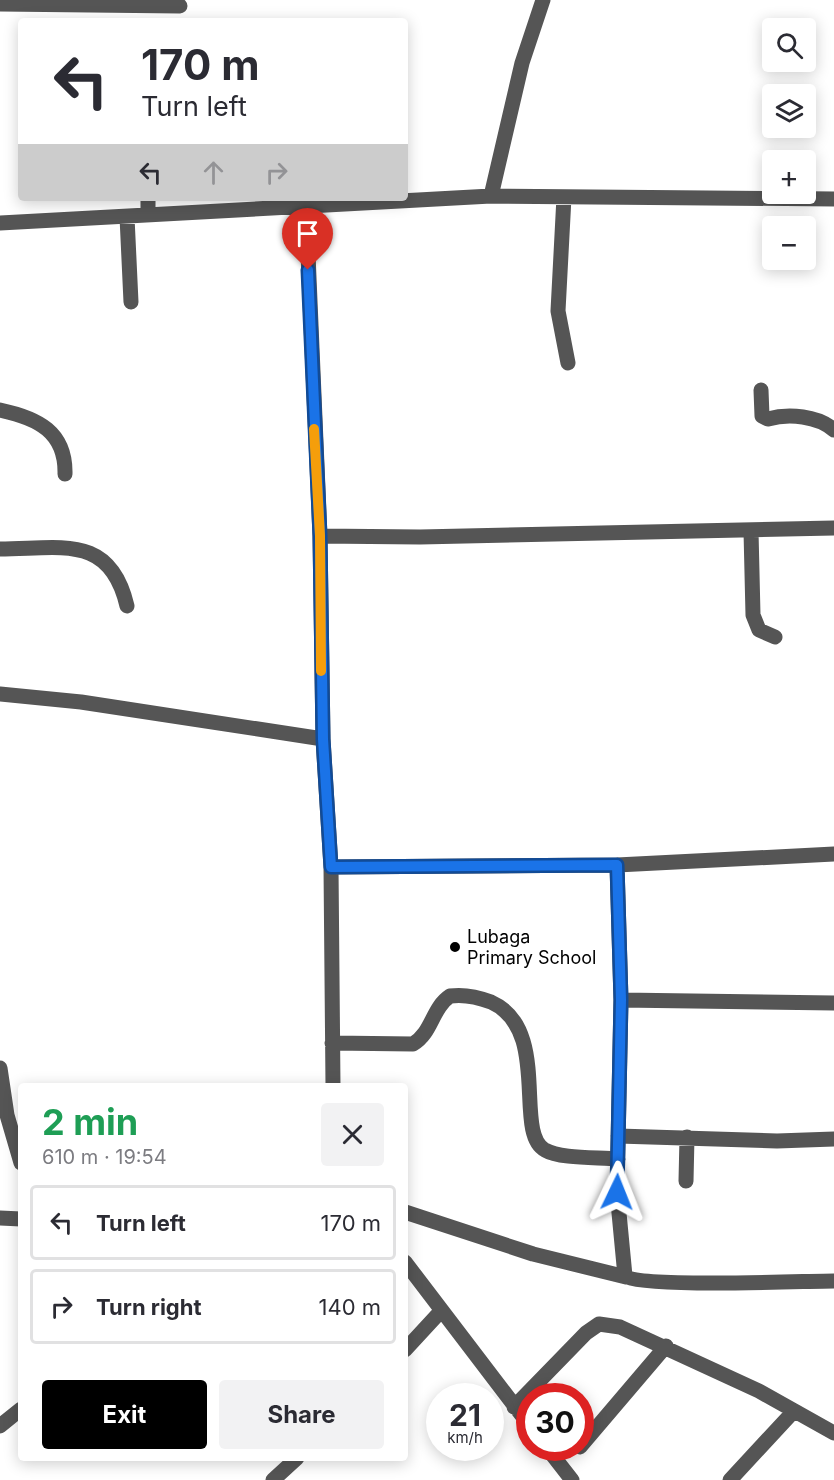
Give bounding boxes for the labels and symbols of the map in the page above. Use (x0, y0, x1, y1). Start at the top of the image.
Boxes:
pin (282, 208, 333, 270)
place label: Lubaga Primary School (467, 926, 596, 968)
marker: Lubaga Primary School (448, 940, 462, 954)
position arrow (585, 1160, 649, 1224)
speed limit sign: 30 (516, 1383, 594, 1461)

